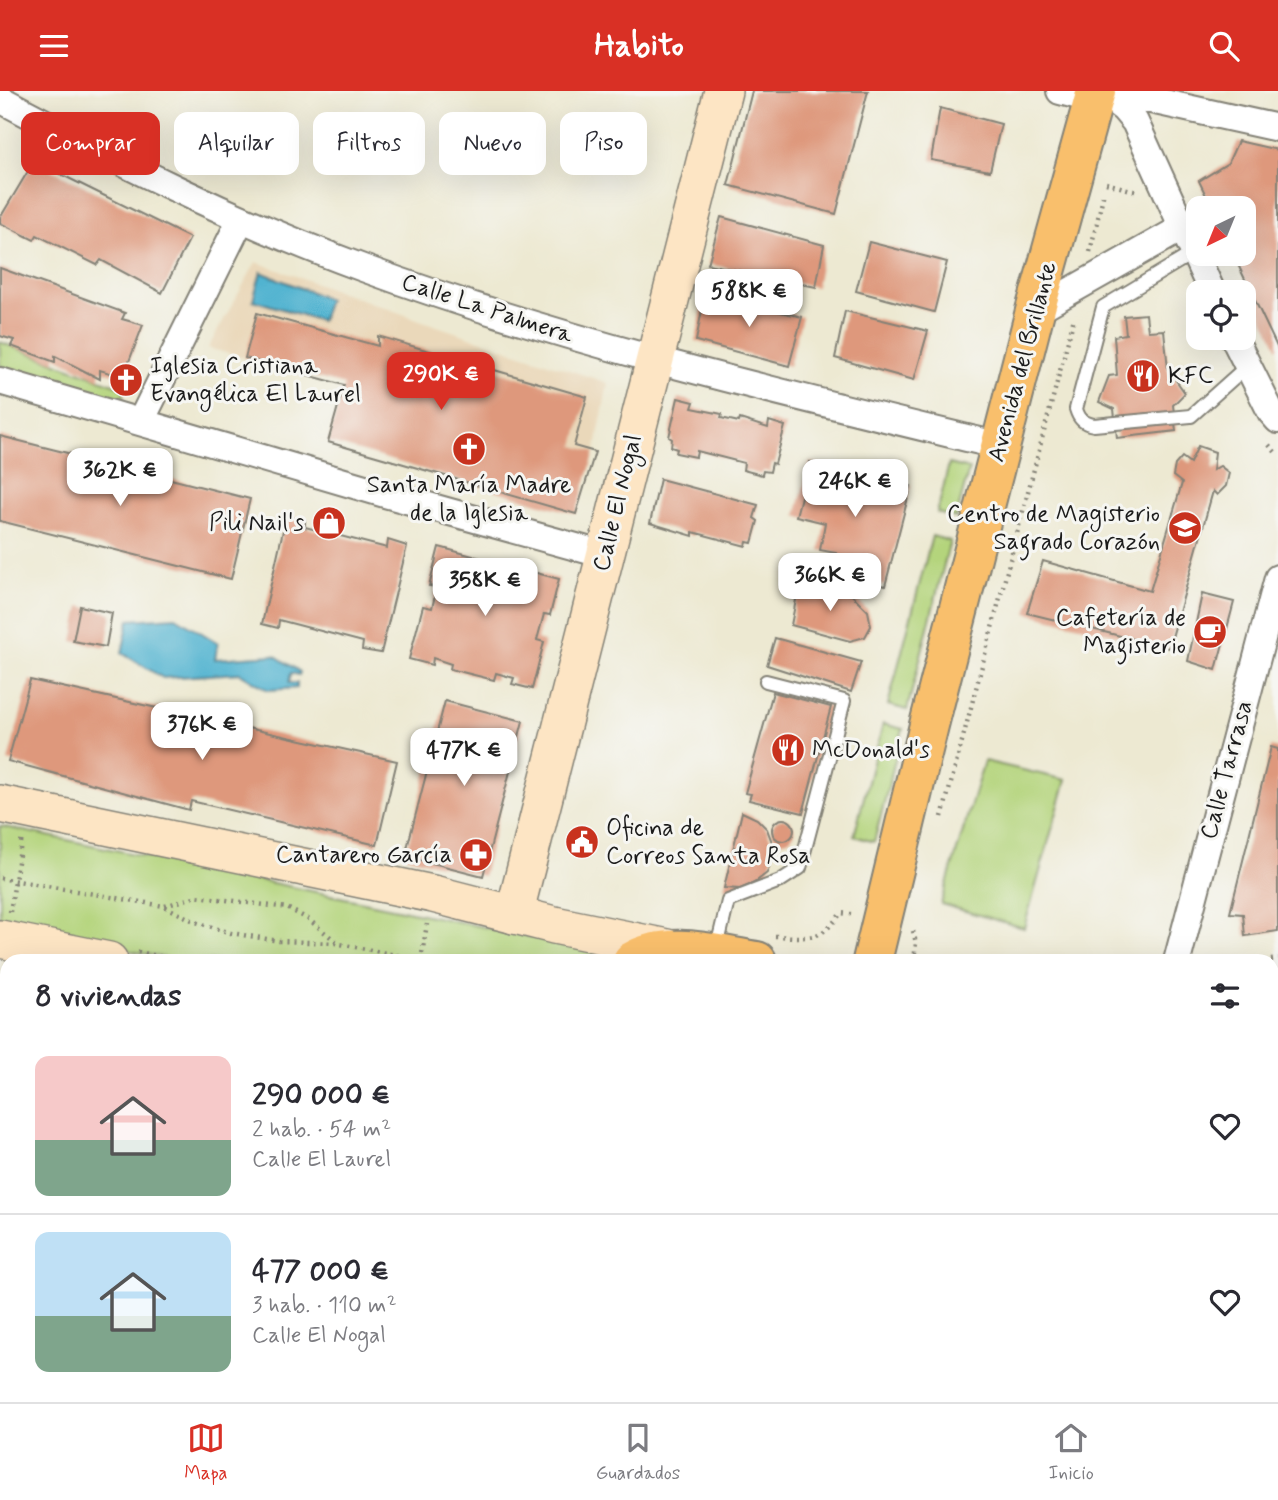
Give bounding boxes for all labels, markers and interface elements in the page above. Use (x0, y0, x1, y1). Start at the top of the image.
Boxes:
text: Habito (594, 25, 684, 67)
icon: menu (35, 27, 73, 65)
icon: search (1205, 27, 1243, 65)
chip: Comprar (21, 112, 160, 175)
chip: Alquilar (174, 112, 299, 175)
chip: Filtros (313, 112, 425, 175)
chip: Nuevo (439, 112, 546, 175)
chip: Piso (560, 112, 647, 175)
north arrow (1186, 196, 1256, 266)
map controls (1186, 196, 1256, 350)
street label: Avenida del Brillante (981, 258, 1065, 466)
street label: Calle La Palmera (397, 267, 577, 351)
pin: 588K € (692, 269, 806, 329)
text: 588K € (711, 277, 787, 307)
button: locate (1186, 280, 1256, 350)
place label: Iglesia Cristiana Evangélica El Laurel (150, 351, 361, 412)
pin: 290K € (384, 353, 498, 412)
restaurant icon: KFC (1124, 357, 1162, 395)
text: 290K € (403, 360, 479, 390)
church icon: Iglesia Cristiana Evangélica El Laurel (107, 361, 145, 399)
place label: KFC (1168, 361, 1213, 392)
church icon: Santa María Madre de la Iglesia (450, 430, 488, 468)
street label: Calle El Nogal (586, 431, 652, 575)
pin: 362K € (63, 449, 177, 508)
text: 362K € (83, 456, 157, 486)
pin: 246K € (798, 459, 912, 519)
text: 246K € (818, 467, 892, 497)
place label: Santa María Madre de la Iglesia (367, 470, 571, 529)
place label: Centro de Magisterio Sagrado Corazón (947, 499, 1160, 561)
shop icon: Pili Nail's (310, 504, 348, 542)
place label: Pili Nail's (209, 508, 304, 539)
school or university icon: Centro de Magisterio Sagrado Corazón (1166, 509, 1204, 547)
pin: 366K € (773, 553, 887, 613)
pin: 358K € (428, 559, 542, 618)
text: 366K € (794, 561, 866, 591)
text: 358K € (449, 566, 521, 596)
place label: Cafetería de Magisterio (1056, 603, 1186, 665)
cafe icon: Cafetería de Magisterio (1191, 613, 1229, 651)
street label: Calle Tarrasa (1194, 697, 1260, 843)
pin: 376K € (145, 703, 259, 762)
text: 376K € (167, 710, 237, 740)
pin: 477K € (407, 729, 521, 788)
restaurant icon: McDonald's (769, 731, 807, 769)
place label: McDonald's (812, 735, 930, 766)
text: 477K € (426, 736, 502, 766)
place label: Oficina de Correos Santa Rosa (606, 813, 811, 872)
public building icon: Oficina de Correos Santa Rosa (563, 823, 601, 861)
pharmacy icon: Cantarero García (457, 836, 495, 874)
place label: Cantarero García (276, 840, 452, 871)
text: 8 viviendas (35, 977, 182, 1016)
icon: filters (1206, 977, 1244, 1015)
text: 290 000 € (252, 1076, 390, 1115)
icon: home (91, 1084, 175, 1168)
icon: heart (1206, 1107, 1244, 1145)
text: 2 hab. · 54 m² (252, 1115, 391, 1145)
text: Calle El Laurel (252, 1145, 391, 1175)
text: 477 000 € (252, 1252, 389, 1291)
icon: home (91, 1260, 175, 1344)
icon: heart (1206, 1283, 1244, 1321)
text: 3 hab. · 110 m² (252, 1291, 397, 1321)
text: Calle El Nogal (252, 1321, 386, 1351)
tab: Mapa (184, 1419, 227, 1486)
tab: Guardados (596, 1419, 680, 1486)
tab: Inicio (1049, 1419, 1094, 1486)

